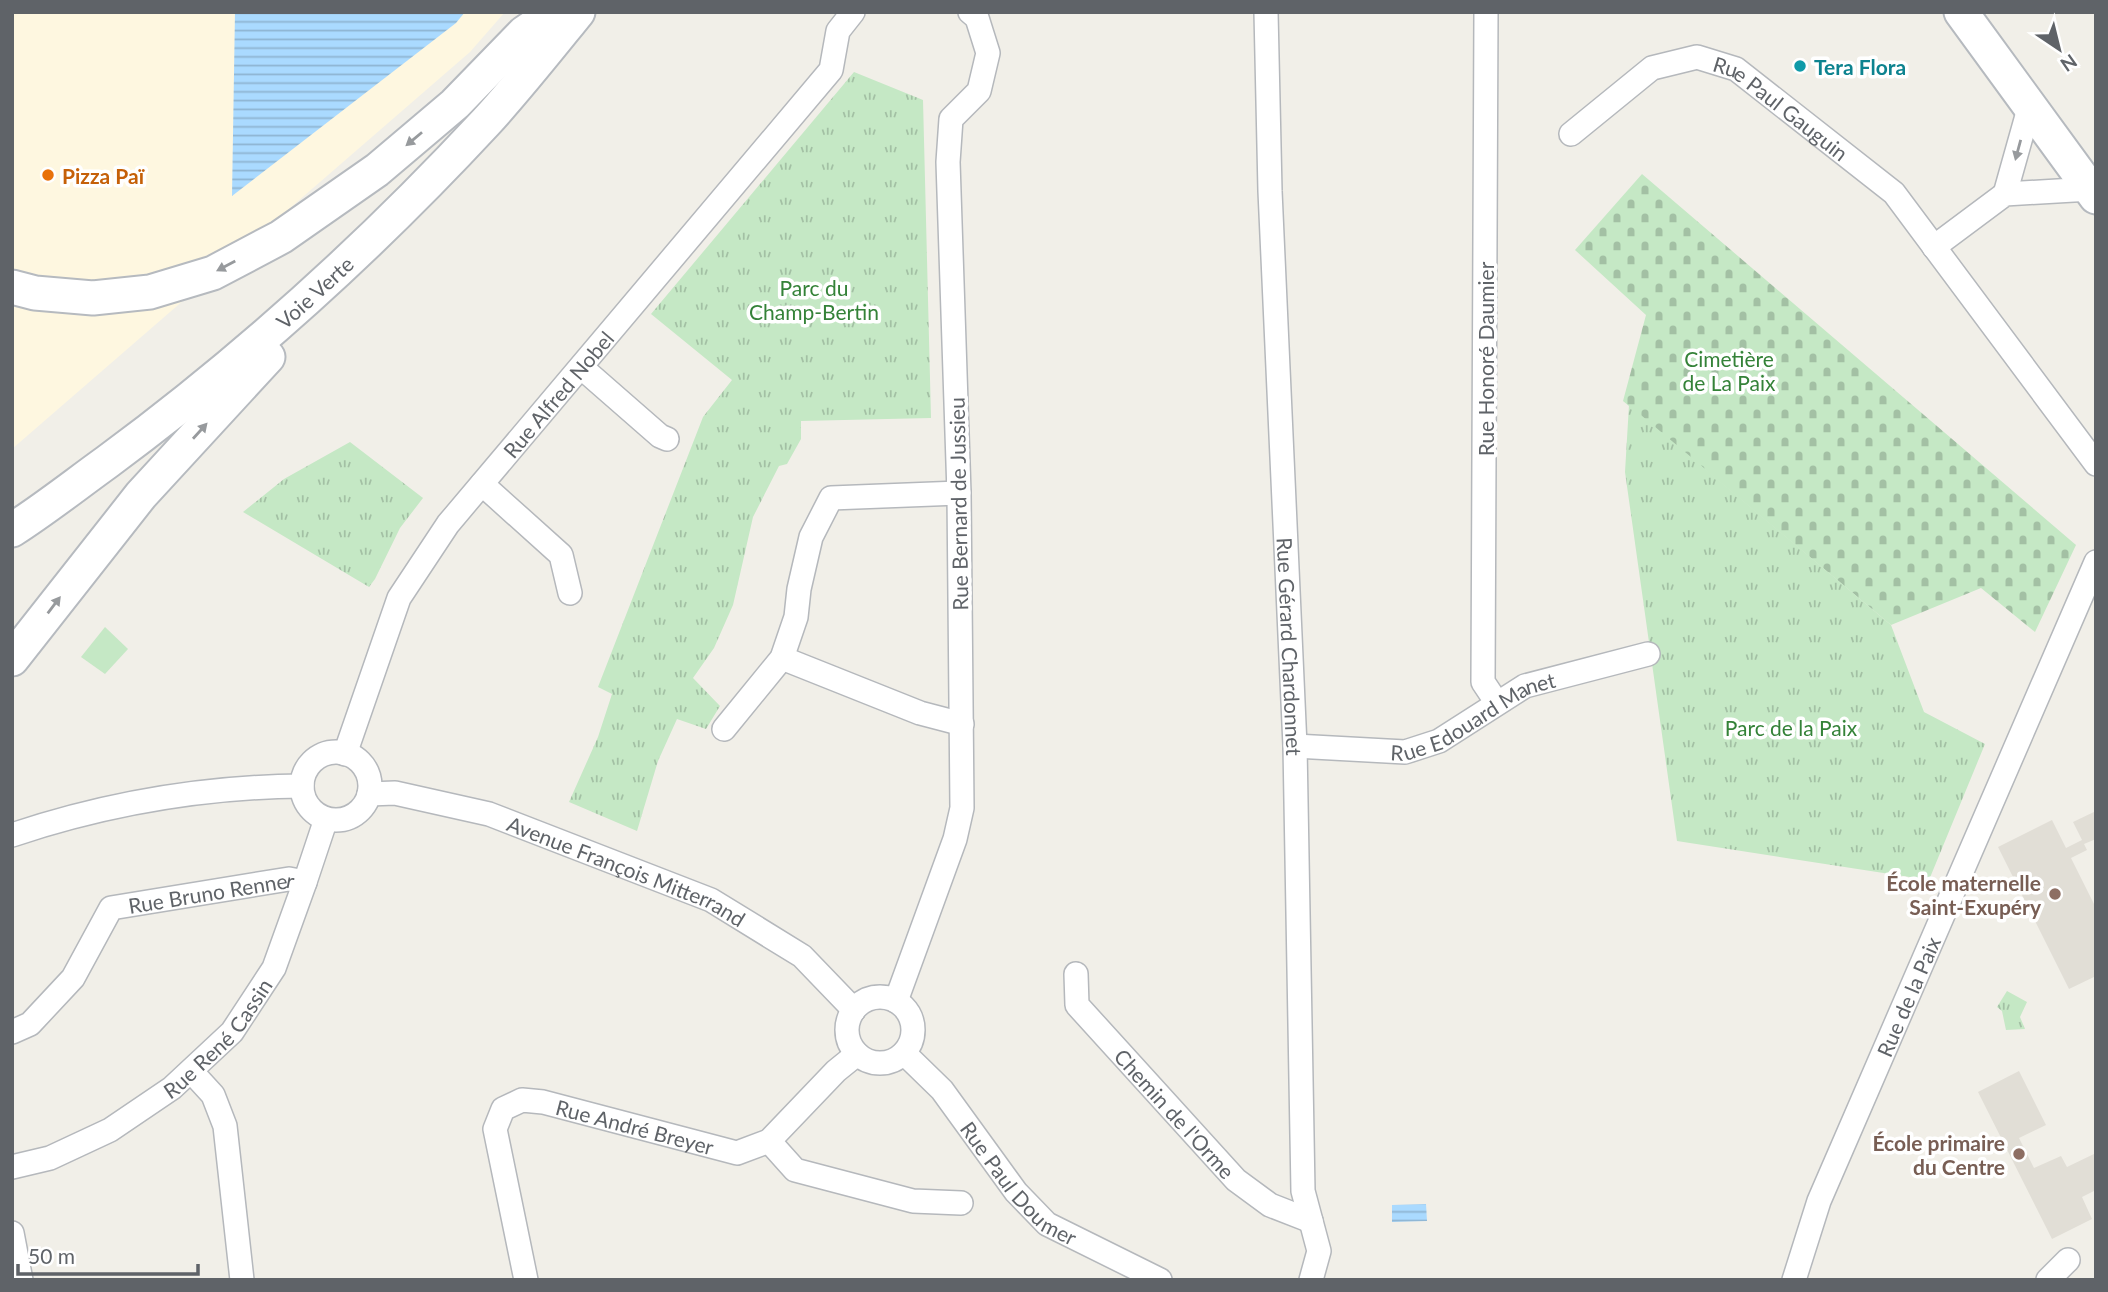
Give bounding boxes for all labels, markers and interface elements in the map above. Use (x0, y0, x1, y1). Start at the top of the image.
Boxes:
north arrow (2024, 14, 2094, 84)
street label: Rue Paul Gauguin (1710, 50, 1854, 165)
text: N (2056, 50, 2082, 77)
place label: Tera Flora (1814, 54, 1906, 79)
marker: Tera Flora (1792, 58, 1808, 74)
one-way arrow (405, 131, 422, 146)
one-way arrow (2012, 140, 2022, 161)
place label: Pizza Paï (62, 163, 145, 188)
marker: Pizza Paï (40, 167, 56, 183)
street label: Voie Verte (270, 251, 358, 333)
one-way arrow (216, 260, 235, 272)
street label: Rue Honoré Daumier (1473, 261, 1498, 456)
park label: Parc du Champ-Bertin (749, 275, 879, 324)
street label: Rue Alfred Nobel (497, 326, 618, 462)
park label: Cimetière de La Paix (1682, 346, 1776, 395)
street label: Rue Bernard de Jussieu (944, 397, 972, 611)
one-way arrow (192, 422, 208, 440)
street label: Rue Gérard Chardonnet (1273, 537, 1308, 756)
one-way arrow (46, 596, 60, 614)
street label: Rue Edouard Manet (1390, 666, 1558, 764)
park label: Parc de la Paix (1725, 715, 1858, 740)
street label: Avenue François Mitterrand (504, 810, 750, 931)
street label: Rue Bruno Renner (126, 866, 297, 918)
place label: École maternelle Saint-Exupéry (1886, 870, 2042, 919)
marker: École maternelle Saint-Exupéry (2047, 886, 2063, 902)
street label: Rue de la Paix (1871, 932, 1945, 1060)
street label: Rue René Cassin (158, 973, 276, 1103)
street label: Chemin de l'Orme (1110, 1043, 1240, 1183)
street label: Rue André Breyer (553, 1093, 717, 1159)
street label: Rue Paul Doumer (956, 1116, 1082, 1250)
place label: École primaire du Centre (1872, 1130, 2005, 1179)
marker: École primaire du Centre (2011, 1146, 2027, 1162)
scale bar (18, 1232, 198, 1276)
text: 50 m (28, 1243, 75, 1268)

